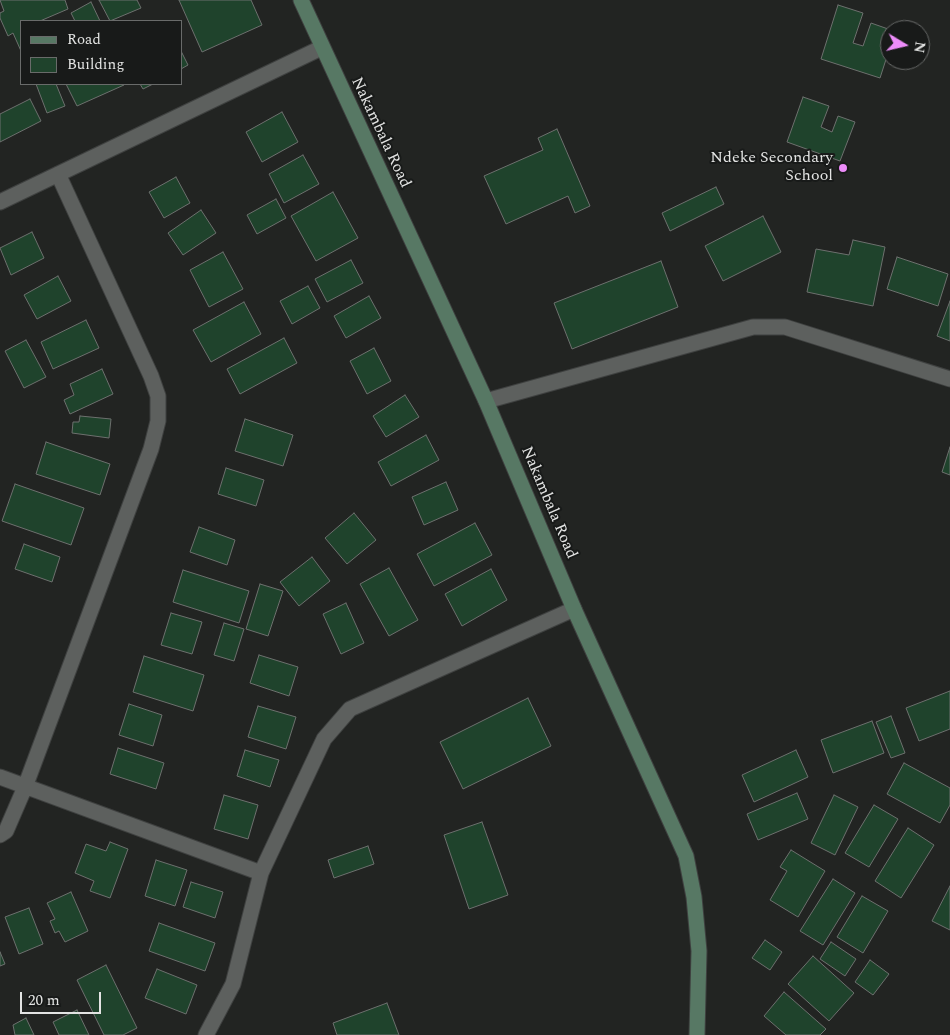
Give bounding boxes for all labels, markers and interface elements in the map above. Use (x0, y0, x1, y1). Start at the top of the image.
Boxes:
legend (20, 20, 182, 85)
north arrow (880, 20, 930, 70)
text: Road (67, 28, 101, 51)
text: N (908, 40, 931, 55)
text: Building (67, 53, 124, 76)
street label: Nakambala Road (346, 75, 414, 191)
place label: Ndeke Secondary School (710, 149, 833, 187)
marker: Ndeke Secondary School (837, 162, 849, 174)
street label: Nakambala Road (516, 444, 580, 562)
scale bar (22, 982, 104, 1014)
text: 20 m (28, 989, 60, 1012)

